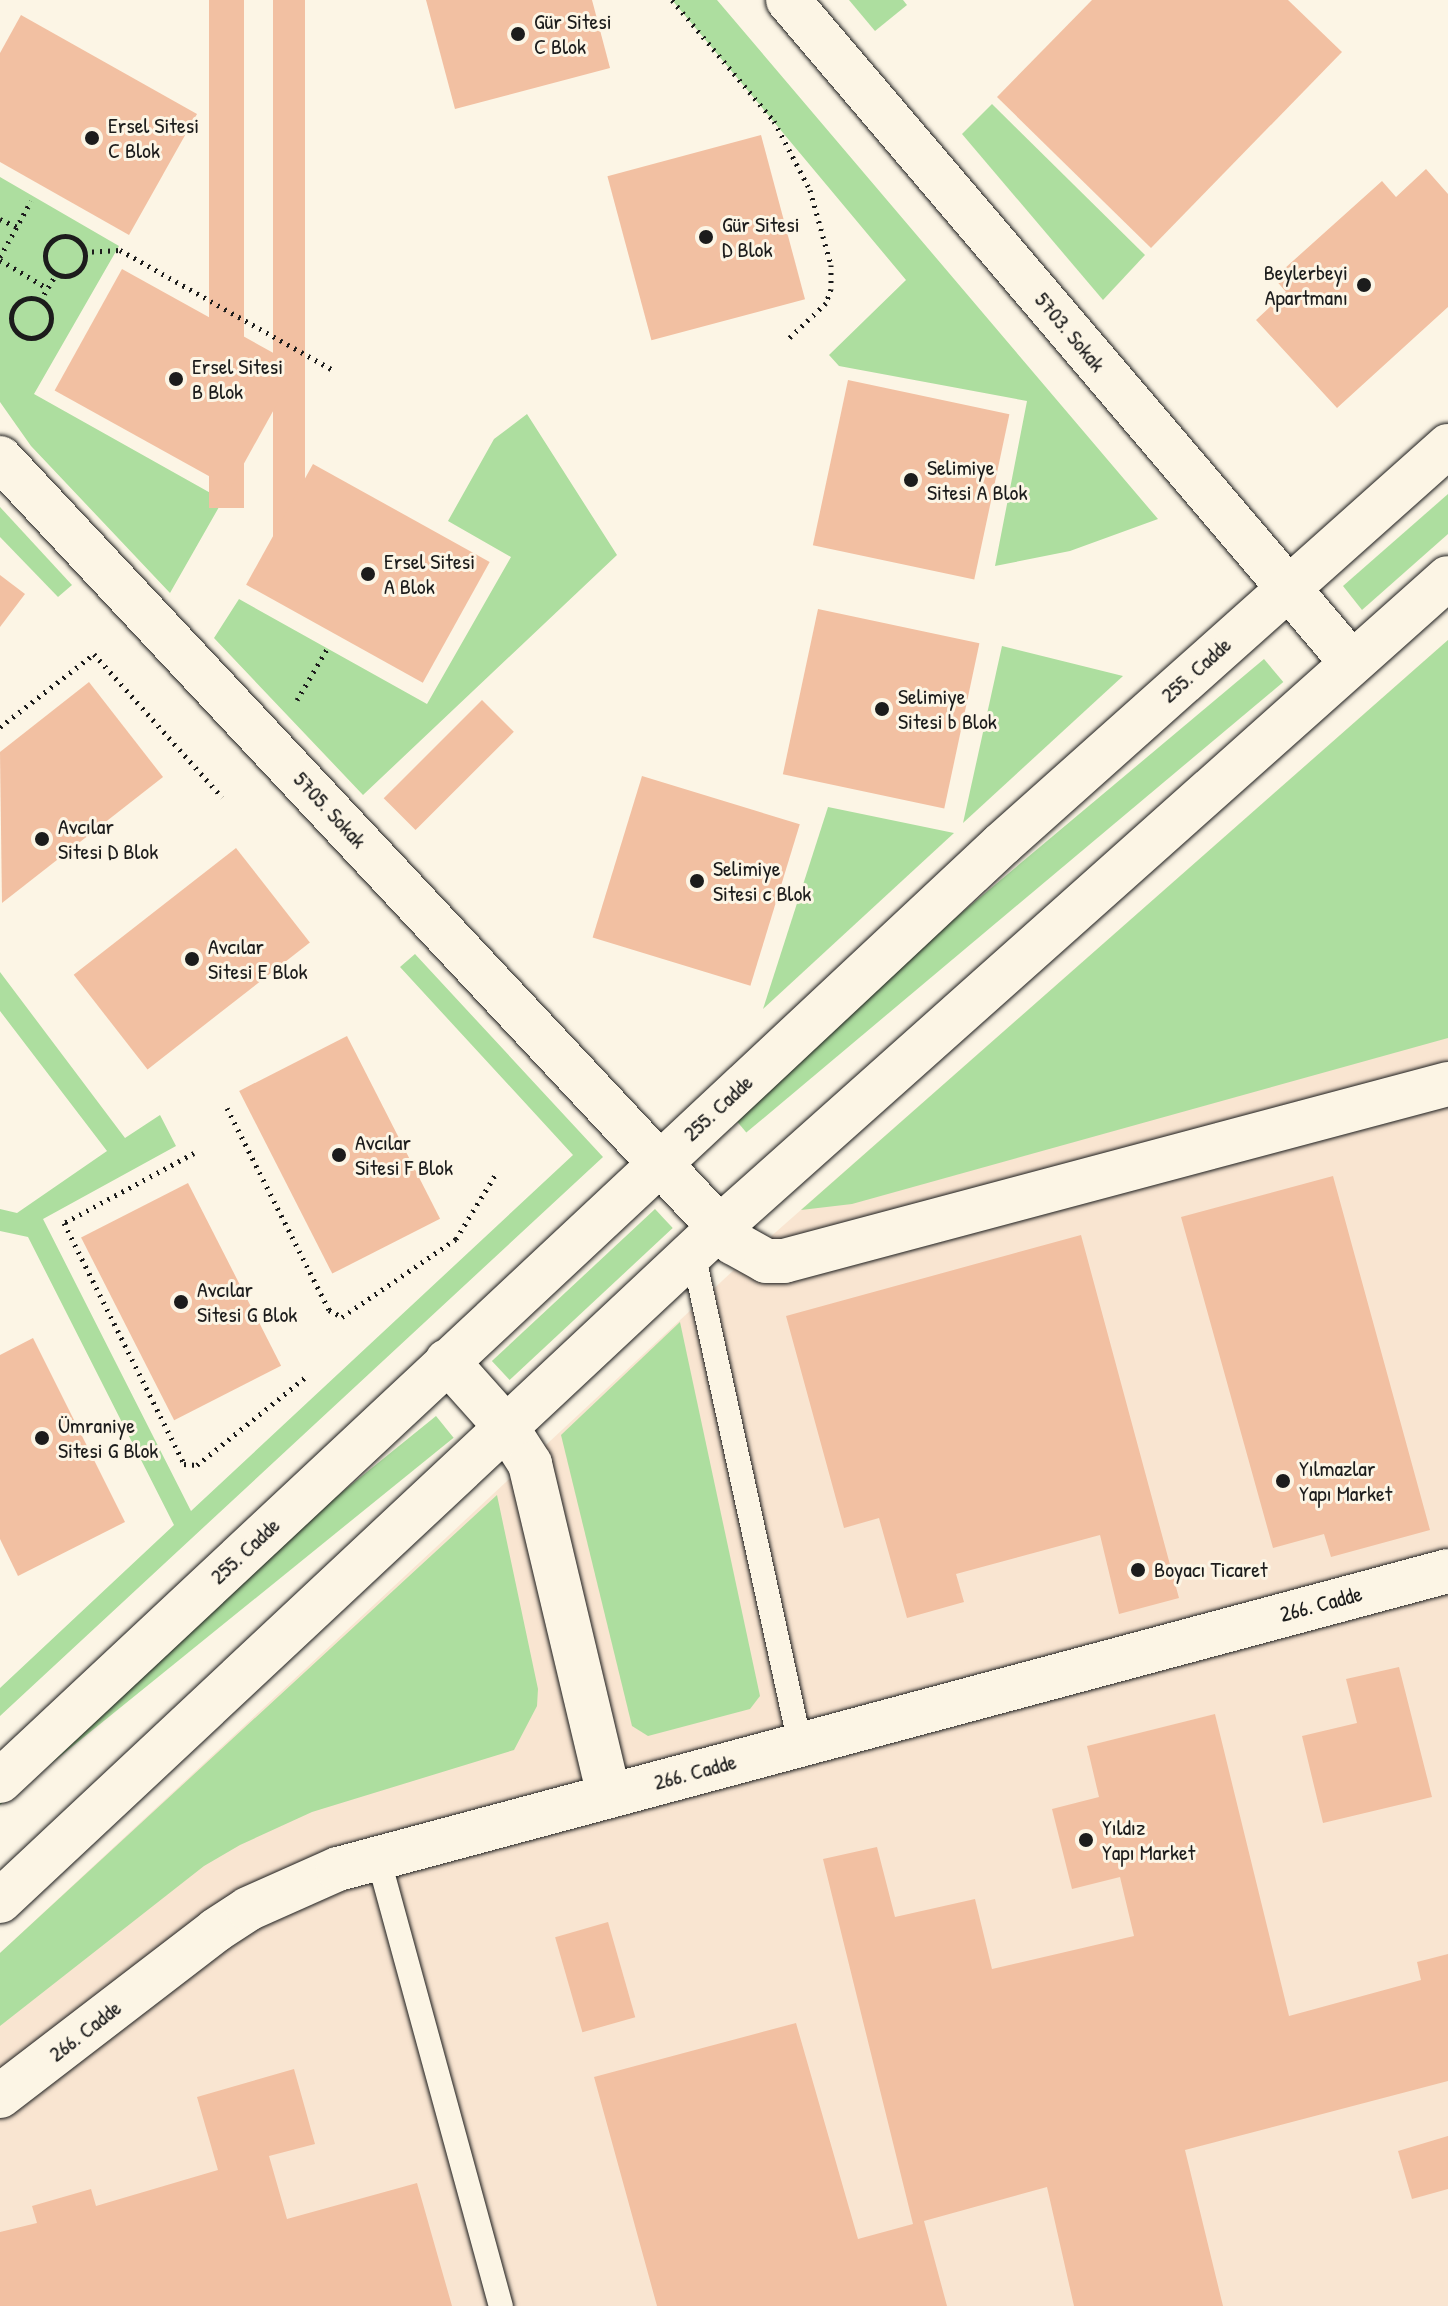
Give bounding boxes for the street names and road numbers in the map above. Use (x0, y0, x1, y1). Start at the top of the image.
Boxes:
street label: 5703. Sokak (1029, 287, 1111, 377)
street label: 255. Cadde (1155, 632, 1237, 708)
street label: 5705. Sokak (288, 766, 372, 854)
street label: 255. Cadde (678, 1069, 758, 1147)
street label: 255. Cadde (205, 1512, 285, 1590)
street label: 266. Cadde (1277, 1580, 1365, 1628)
street label: 266. Cadde (651, 1748, 739, 1796)
street label: 266. Cadde (44, 1995, 126, 2067)

